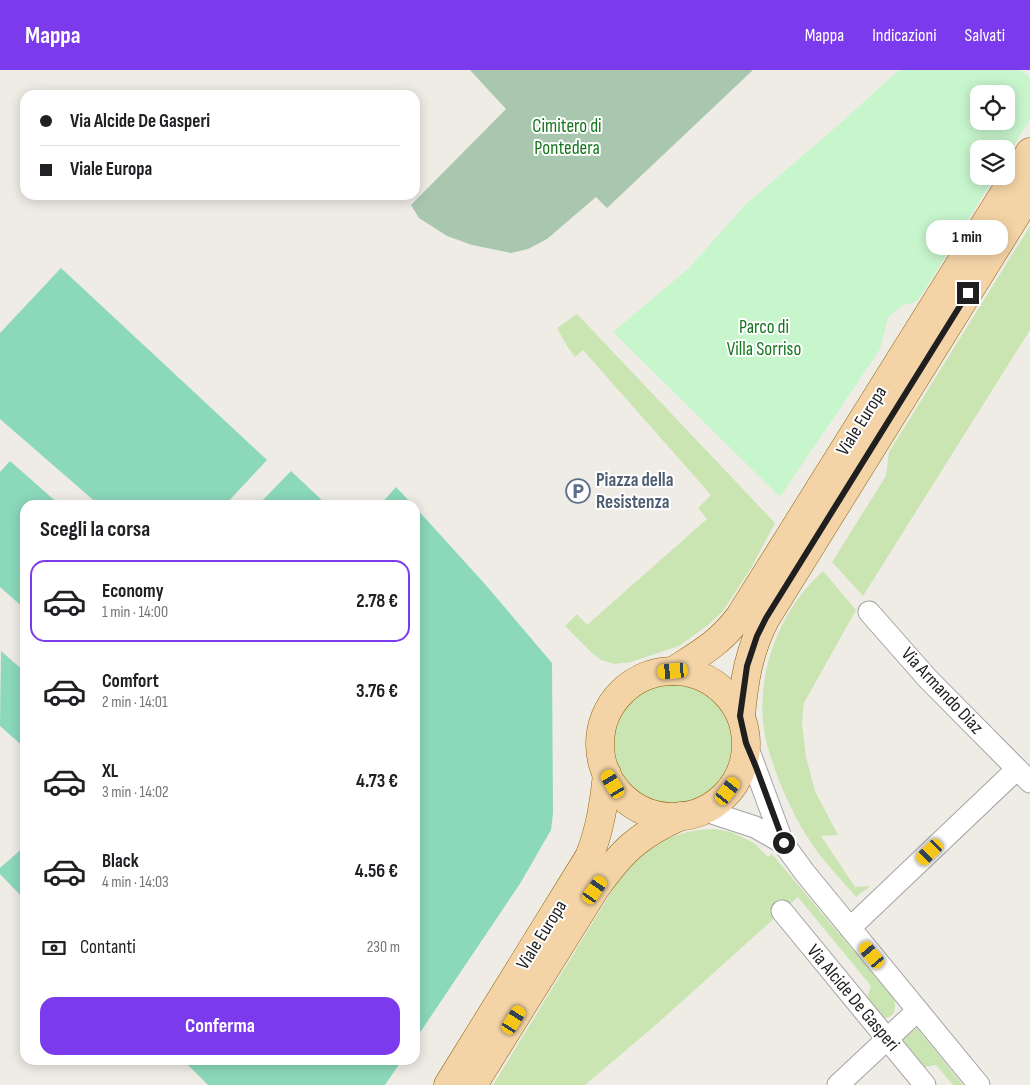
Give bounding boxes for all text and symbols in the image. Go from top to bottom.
text: Mappa [25,21,81,50]
text: Mappa [805,25,844,46]
text: Indicazioni [872,25,937,46]
text: Salvati [965,25,1005,46]
map controls [970,85,1015,185]
button: locate [970,85,1015,130]
text: Via Alcide De Gasperi [70,110,210,133]
park label: Cimitero di Pontedera [532,115,602,160]
button: layers [970,140,1015,185]
text: Viale Europa [70,158,152,181]
callout: 1 min [927,220,1009,256]
text: 1 min [952,228,982,247]
route end [957,282,979,304]
park label: Parco di Villa Sorriso [727,316,801,361]
street label: Viale Europa [832,382,892,460]
place label: Piazza della Resistenza [596,469,673,514]
parking icon: Piazza della Resistenza [565,478,591,504]
text: Scegli la corsa [40,516,150,543]
icon: car [42,579,87,624]
text: Economy [102,580,164,603]
text: 2.78 € [356,590,398,613]
text: 1 min · 14:00 [102,603,168,622]
street label: Via Armando Diaz [896,643,988,739]
car [657,662,688,680]
icon: car [42,669,87,714]
text: Comfort [102,670,159,693]
text: 3.76 € [356,680,398,703]
text: 2 min · 14:01 [102,693,168,712]
icon: car [42,759,87,804]
text: XL [102,760,118,783]
car [598,767,627,801]
text: 4.73 € [356,770,398,793]
car [712,775,743,807]
text: 3 min · 14:02 [102,783,169,802]
route start [773,832,795,854]
car [913,836,946,868]
icon: car [42,849,87,894]
text: Black [102,850,139,873]
text: 4.56 € [355,860,398,883]
text: 4 min · 14:03 [102,873,169,892]
car [580,873,609,907]
street label: Viale Europa [512,896,572,974]
icon: cash [40,934,68,962]
text: Contanti [80,936,136,959]
text: 230 m [367,938,400,957]
car [856,939,887,971]
street label: Via Alcide De Gasperi [802,940,904,1056]
button: Conferma [40,997,400,1055]
car [499,1003,528,1037]

